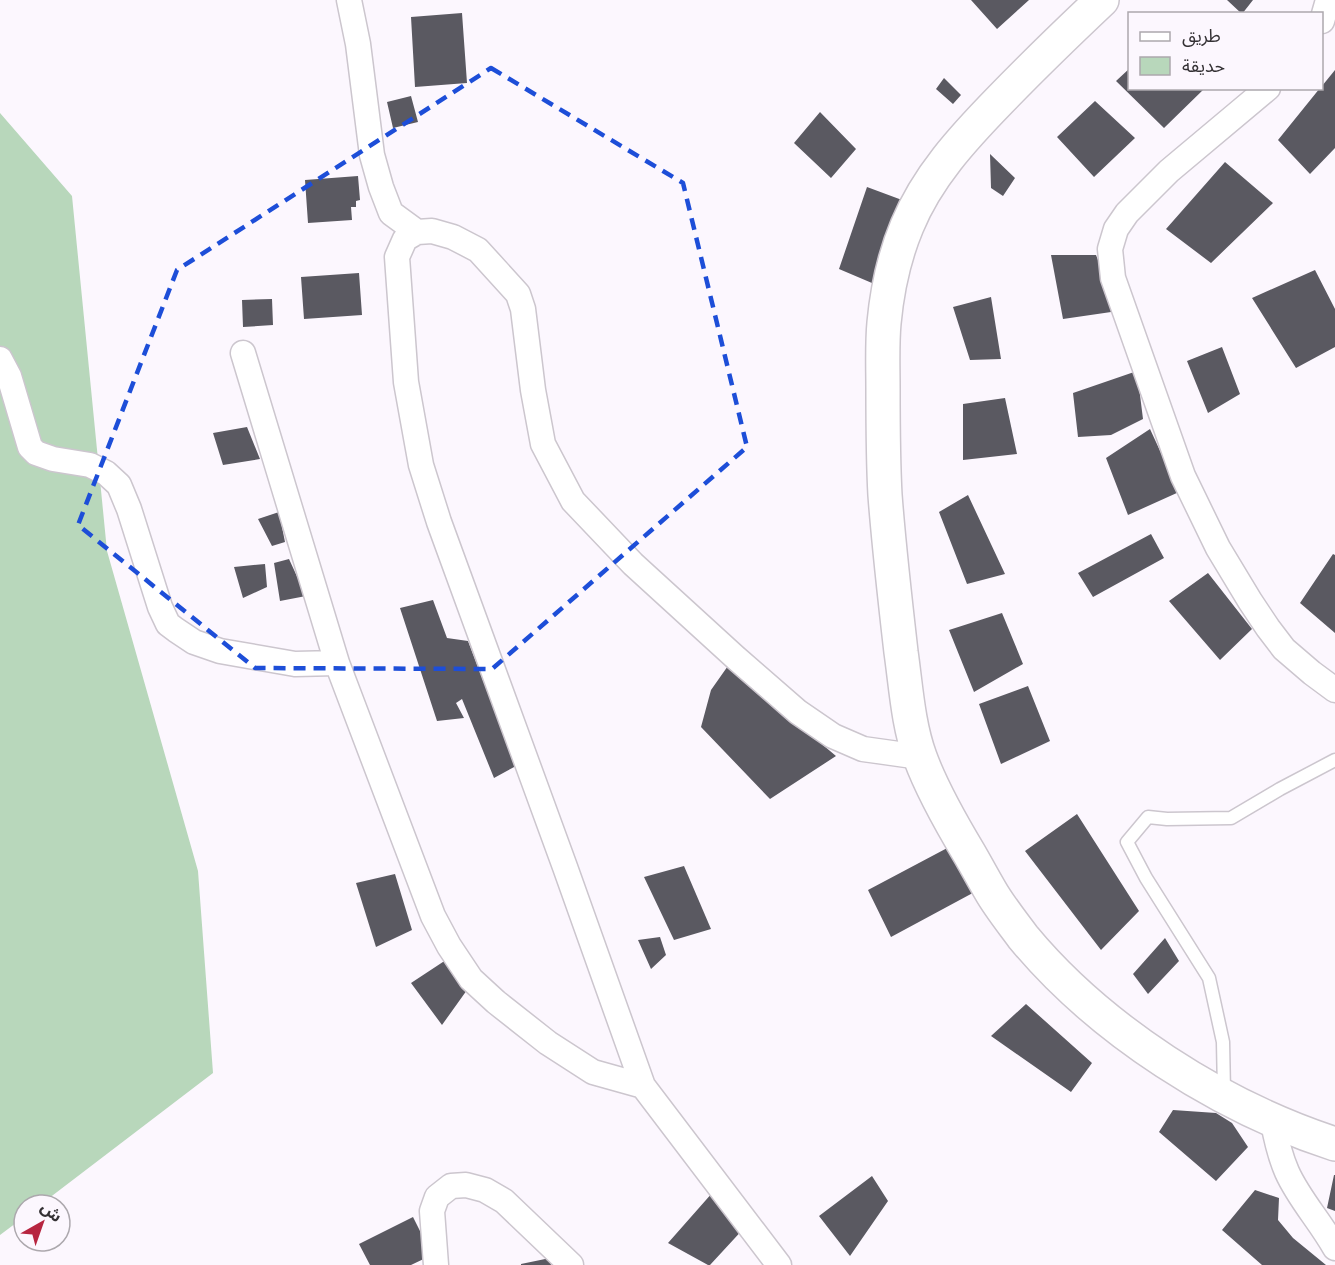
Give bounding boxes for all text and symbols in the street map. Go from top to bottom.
legend [1128,12,1323,90]
text: طريق [1182,23,1221,47]
text: حديقة [1182,53,1225,77]
north arrow [12,1193,72,1253]
text: ش [36,1196,67,1227]

